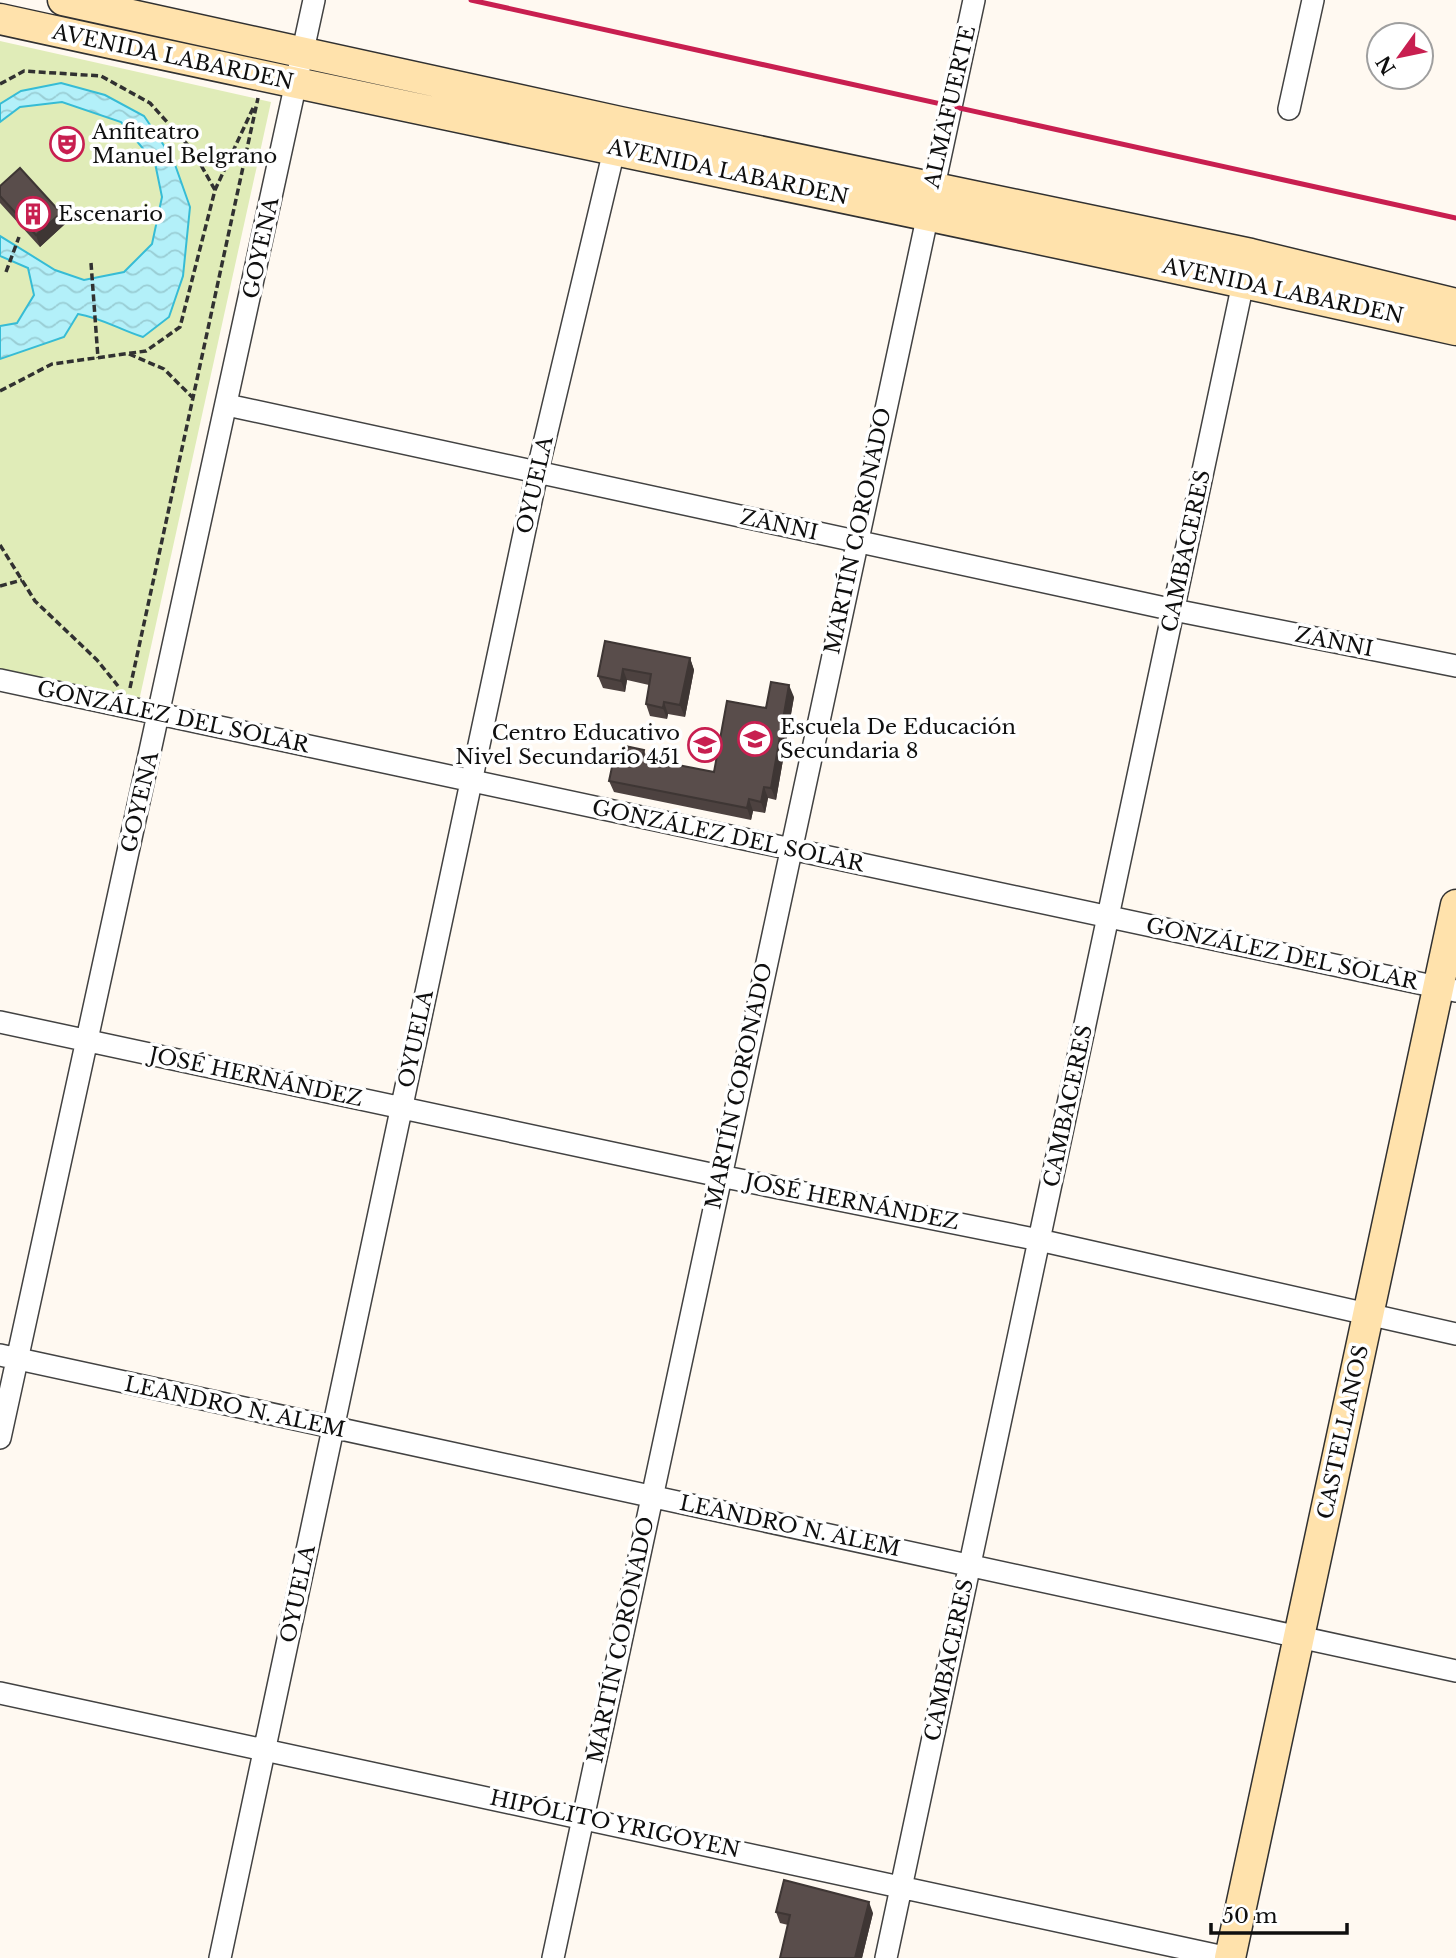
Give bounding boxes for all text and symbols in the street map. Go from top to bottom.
street label: AVENIDA LABARDEN [49,19,296,95]
north arrow [1365,21,1435,91]
street label: ALMAFUERTE [918,23,981,192]
text: N [1372,51,1401,79]
place label: Anfiteatro Manuel Belgrano [91,119,277,169]
theatre icon: Anfiteatro Manuel Belgrano [48,125,86,163]
street label: AVENIDA LABARDEN [604,134,851,210]
street label: GOYENA [238,194,285,301]
building icon: Escenario [14,195,52,233]
place label: Escenario [58,201,163,227]
street label: AVENIDA LABARDEN [1159,253,1406,329]
street label: MARTÍN CORONADO [819,405,897,657]
street label: OYUELA [511,433,559,536]
street label: CAMBACERES [1156,468,1216,634]
street label: ZANNI [738,504,820,546]
street label: ZANNI [1293,622,1375,662]
street label: GONZÁLEZ DEL SOLAR [35,675,313,759]
place label: Escuela De Educación Secundaria 8 [780,714,1016,764]
place label: Centro Educativo Nivel Secundario 451 [455,720,680,770]
school or university icon: Escuela De Educación Secundaria 8 [736,720,774,758]
school or university icon: Centro Educativo Nivel Secundario 451 [686,726,724,764]
street label: GOYENA [116,748,164,855]
street label: GONZÁLEZ DEL SOLAR [590,794,868,878]
street label: GONZÁLEZ DEL SOLAR [1144,912,1422,996]
street label: MARTÍN CORONADO [700,960,778,1212]
street label: OYUELA [393,987,439,1090]
street label: CAMBACERES [1038,1023,1098,1189]
street label: JOSÉ HERNÁNDEZ [144,1041,365,1112]
street label: JOSÉ HERNÁNDEZ [740,1168,961,1236]
street label: CASTELLANOS [1312,1343,1374,1521]
street label: LEANDRO N. ALEM [122,1371,348,1443]
street label: LEANDRO N. ALEM [677,1490,903,1562]
street label: MARTÍN CORONADO [582,1514,660,1766]
street label: OYUELA [275,1542,321,1645]
street label: CAMBACERES [919,1577,979,1743]
street label: HIPÓLITO YRIGOYEN [487,1785,743,1863]
scale bar [1211,1892,1348,1936]
text: 50 m [1222,1903,1278,1929]

